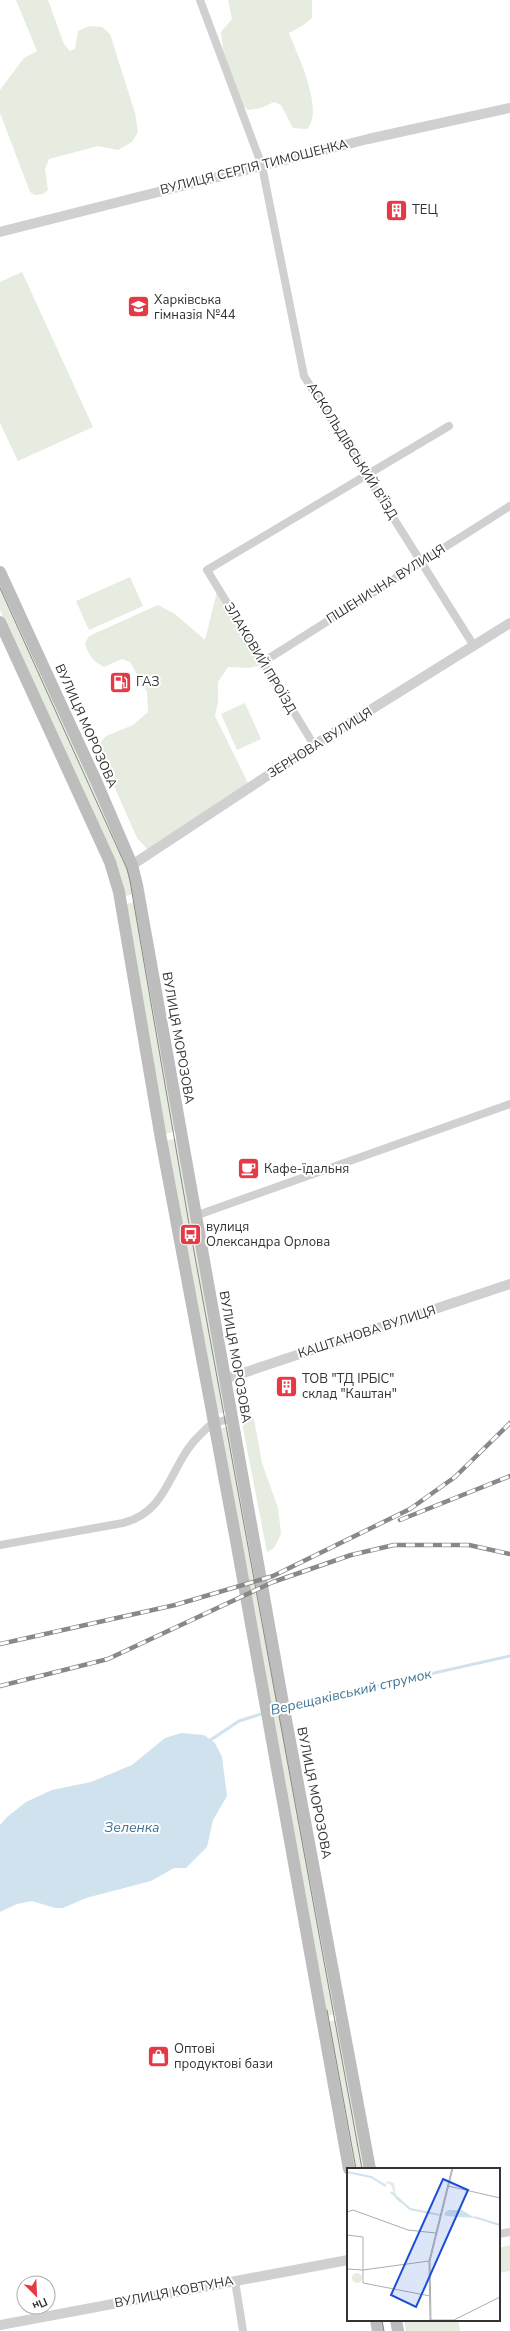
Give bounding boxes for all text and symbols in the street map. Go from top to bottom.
street label: ВУЛИЦЯ СЕРГІЯ ТИМОШЕНКА [158,135,350,199]
building icon: ТЕЦ [383,197,409,223]
place label: ТЕЦ [412,201,438,219]
place label: Харківська гімназія №44 [154,291,236,324]
school or university icon: Харківська гімназія №44 [125,294,151,320]
street label: АСКОЛЬДІВСЬКИЙ В'ЇЗД [302,379,402,523]
street label: ПШЕНИЧНА ВУЛИЦЯ [323,540,449,628]
street label: ЗЛАКОВИЙ ПРОЇЗД [220,599,301,717]
street label: ВУЛИЦЯ МОРОЗОВА [51,661,122,791]
fuel station icon: ГАЗ [107,669,133,695]
place label: ГАЗ [136,673,160,691]
street label: ЗЕРНОВА ВУЛИЦЯ [264,703,376,783]
street label: ВУЛИЦЯ МОРОЗОВА [158,970,199,1106]
cafe icon: Кафе-їдальня [235,1156,261,1182]
place label: Кафе-їдальня [264,1160,349,1178]
place label: вулиця Олександра Орлова [206,1218,330,1251]
bus stop icon: вулиця Олександра Орлова [178,1221,204,1247]
street label: ВУЛИЦЯ МОРОЗОВА [215,1289,256,1425]
street label: КАШТАНОВА ВУЛИЦЯ [296,1301,438,1363]
place label: ТОВ "ТД ІРБІС" склад "Каштан" [302,1370,397,1403]
building icon: ТОВ "ТД ІРБІС" склад "Каштан" [273,1373,299,1399]
water label: Верещаківський струмок [269,1664,434,1720]
street label: ВУЛИЦЯ МОРОЗОВА [292,1726,336,1861]
water label: Зеленка [104,1818,160,1837]
place label: Оптові продуктові бази [174,2040,273,2073]
shop icon: Оптові продуктові бази [145,2043,171,2069]
inset map [347,2168,500,2321]
street label: ВУЛИЦЯ КОВТУНА [113,2272,236,2312]
north arrow [16,2275,56,2315]
text: Пн [30,2294,50,2314]

